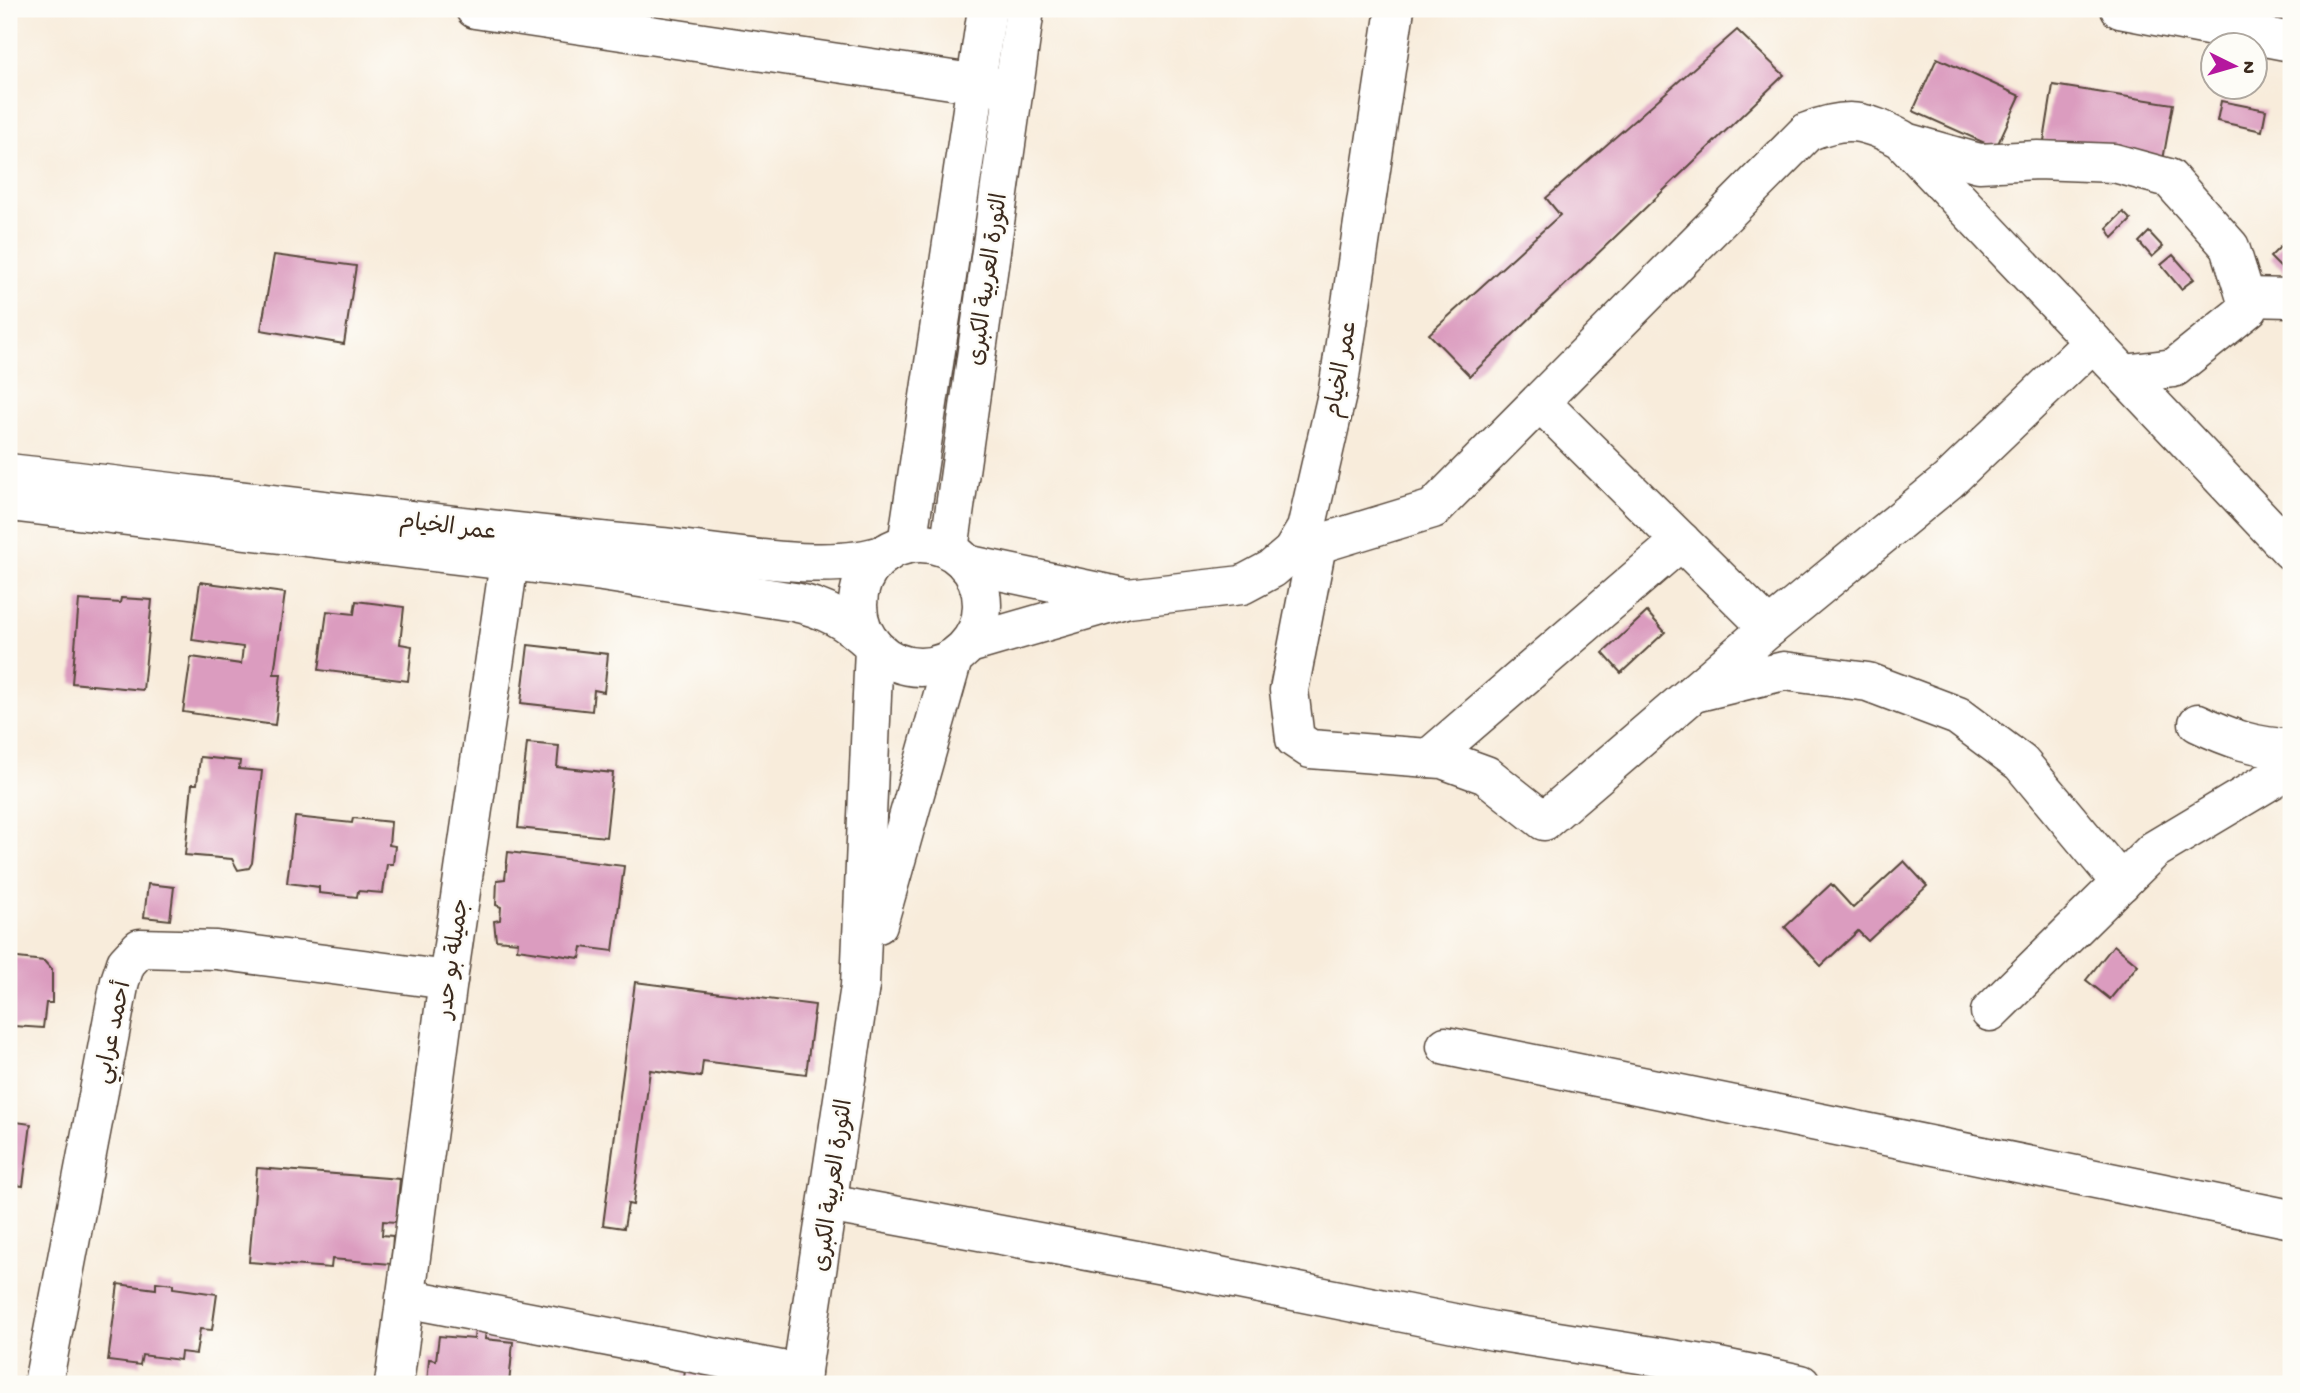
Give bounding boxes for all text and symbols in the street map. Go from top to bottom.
north arrow [2198,32,2268,102]
text: N [2235,60,2259,74]
street label: الثورة العربية الكبرى [964,192,1015,367]
street label: عمر الخيام [1321,319,1364,420]
street label: عمر الخيام [398,509,498,548]
street label: جميلة بو حدر [432,897,476,1022]
street label: أحمد عرابي [86,978,142,1087]
street label: الثورة العربية الكبرى [809,1098,860,1273]

